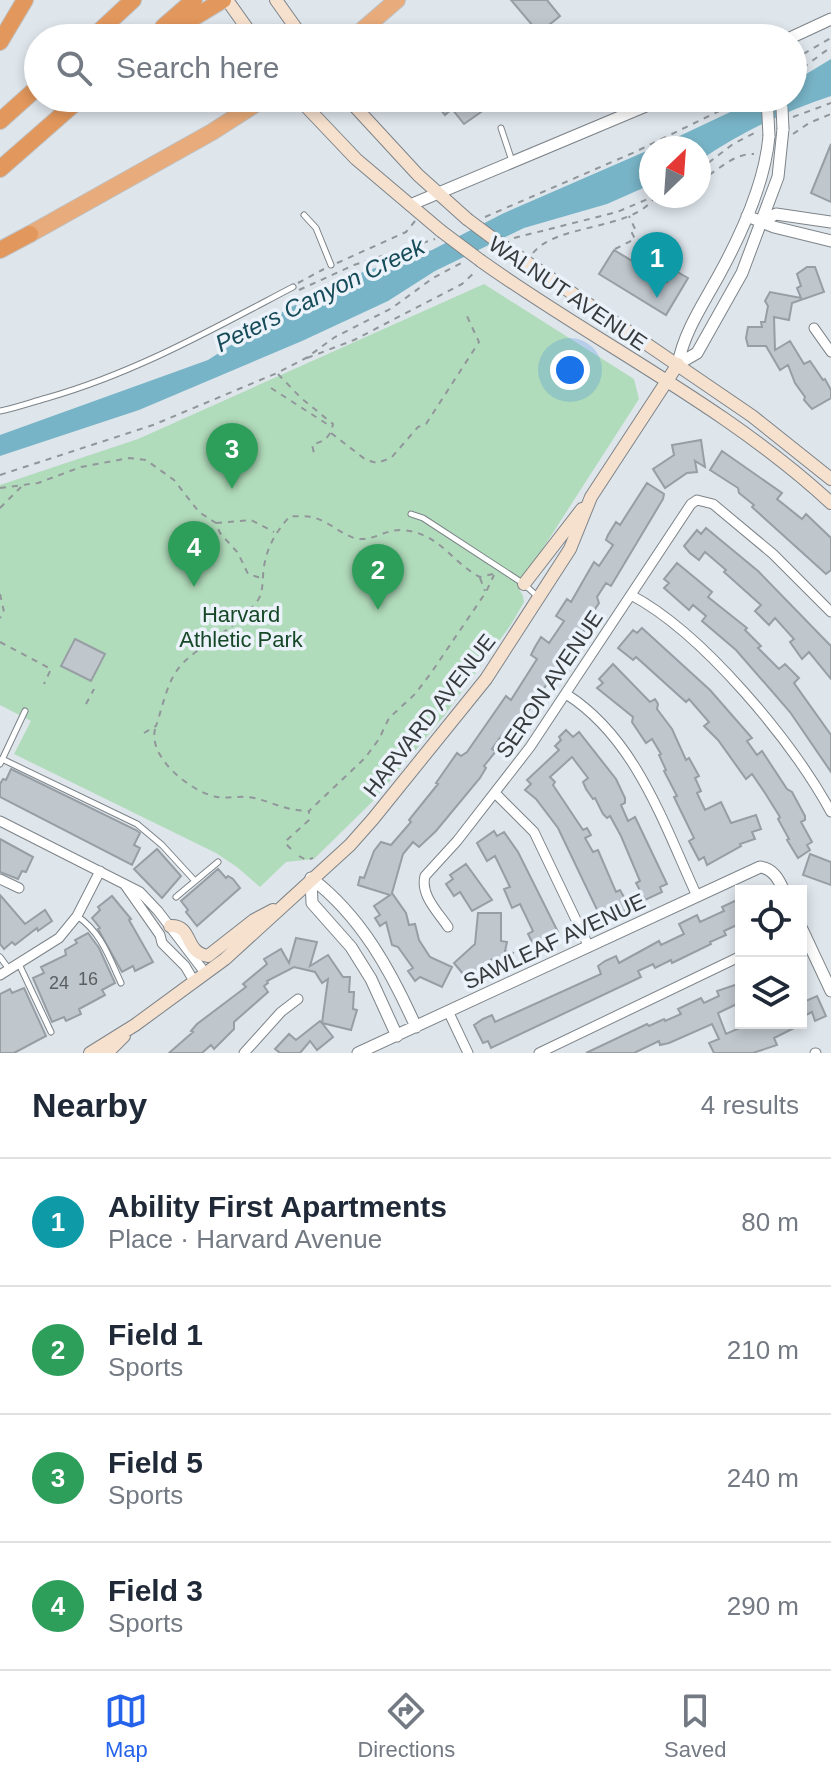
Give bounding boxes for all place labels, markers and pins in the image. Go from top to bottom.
pin: 1 [631,232,683,298]
pin: 3 [206,423,258,489]
pin: 4 [168,521,220,587]
pin: 2 [352,544,404,610]

